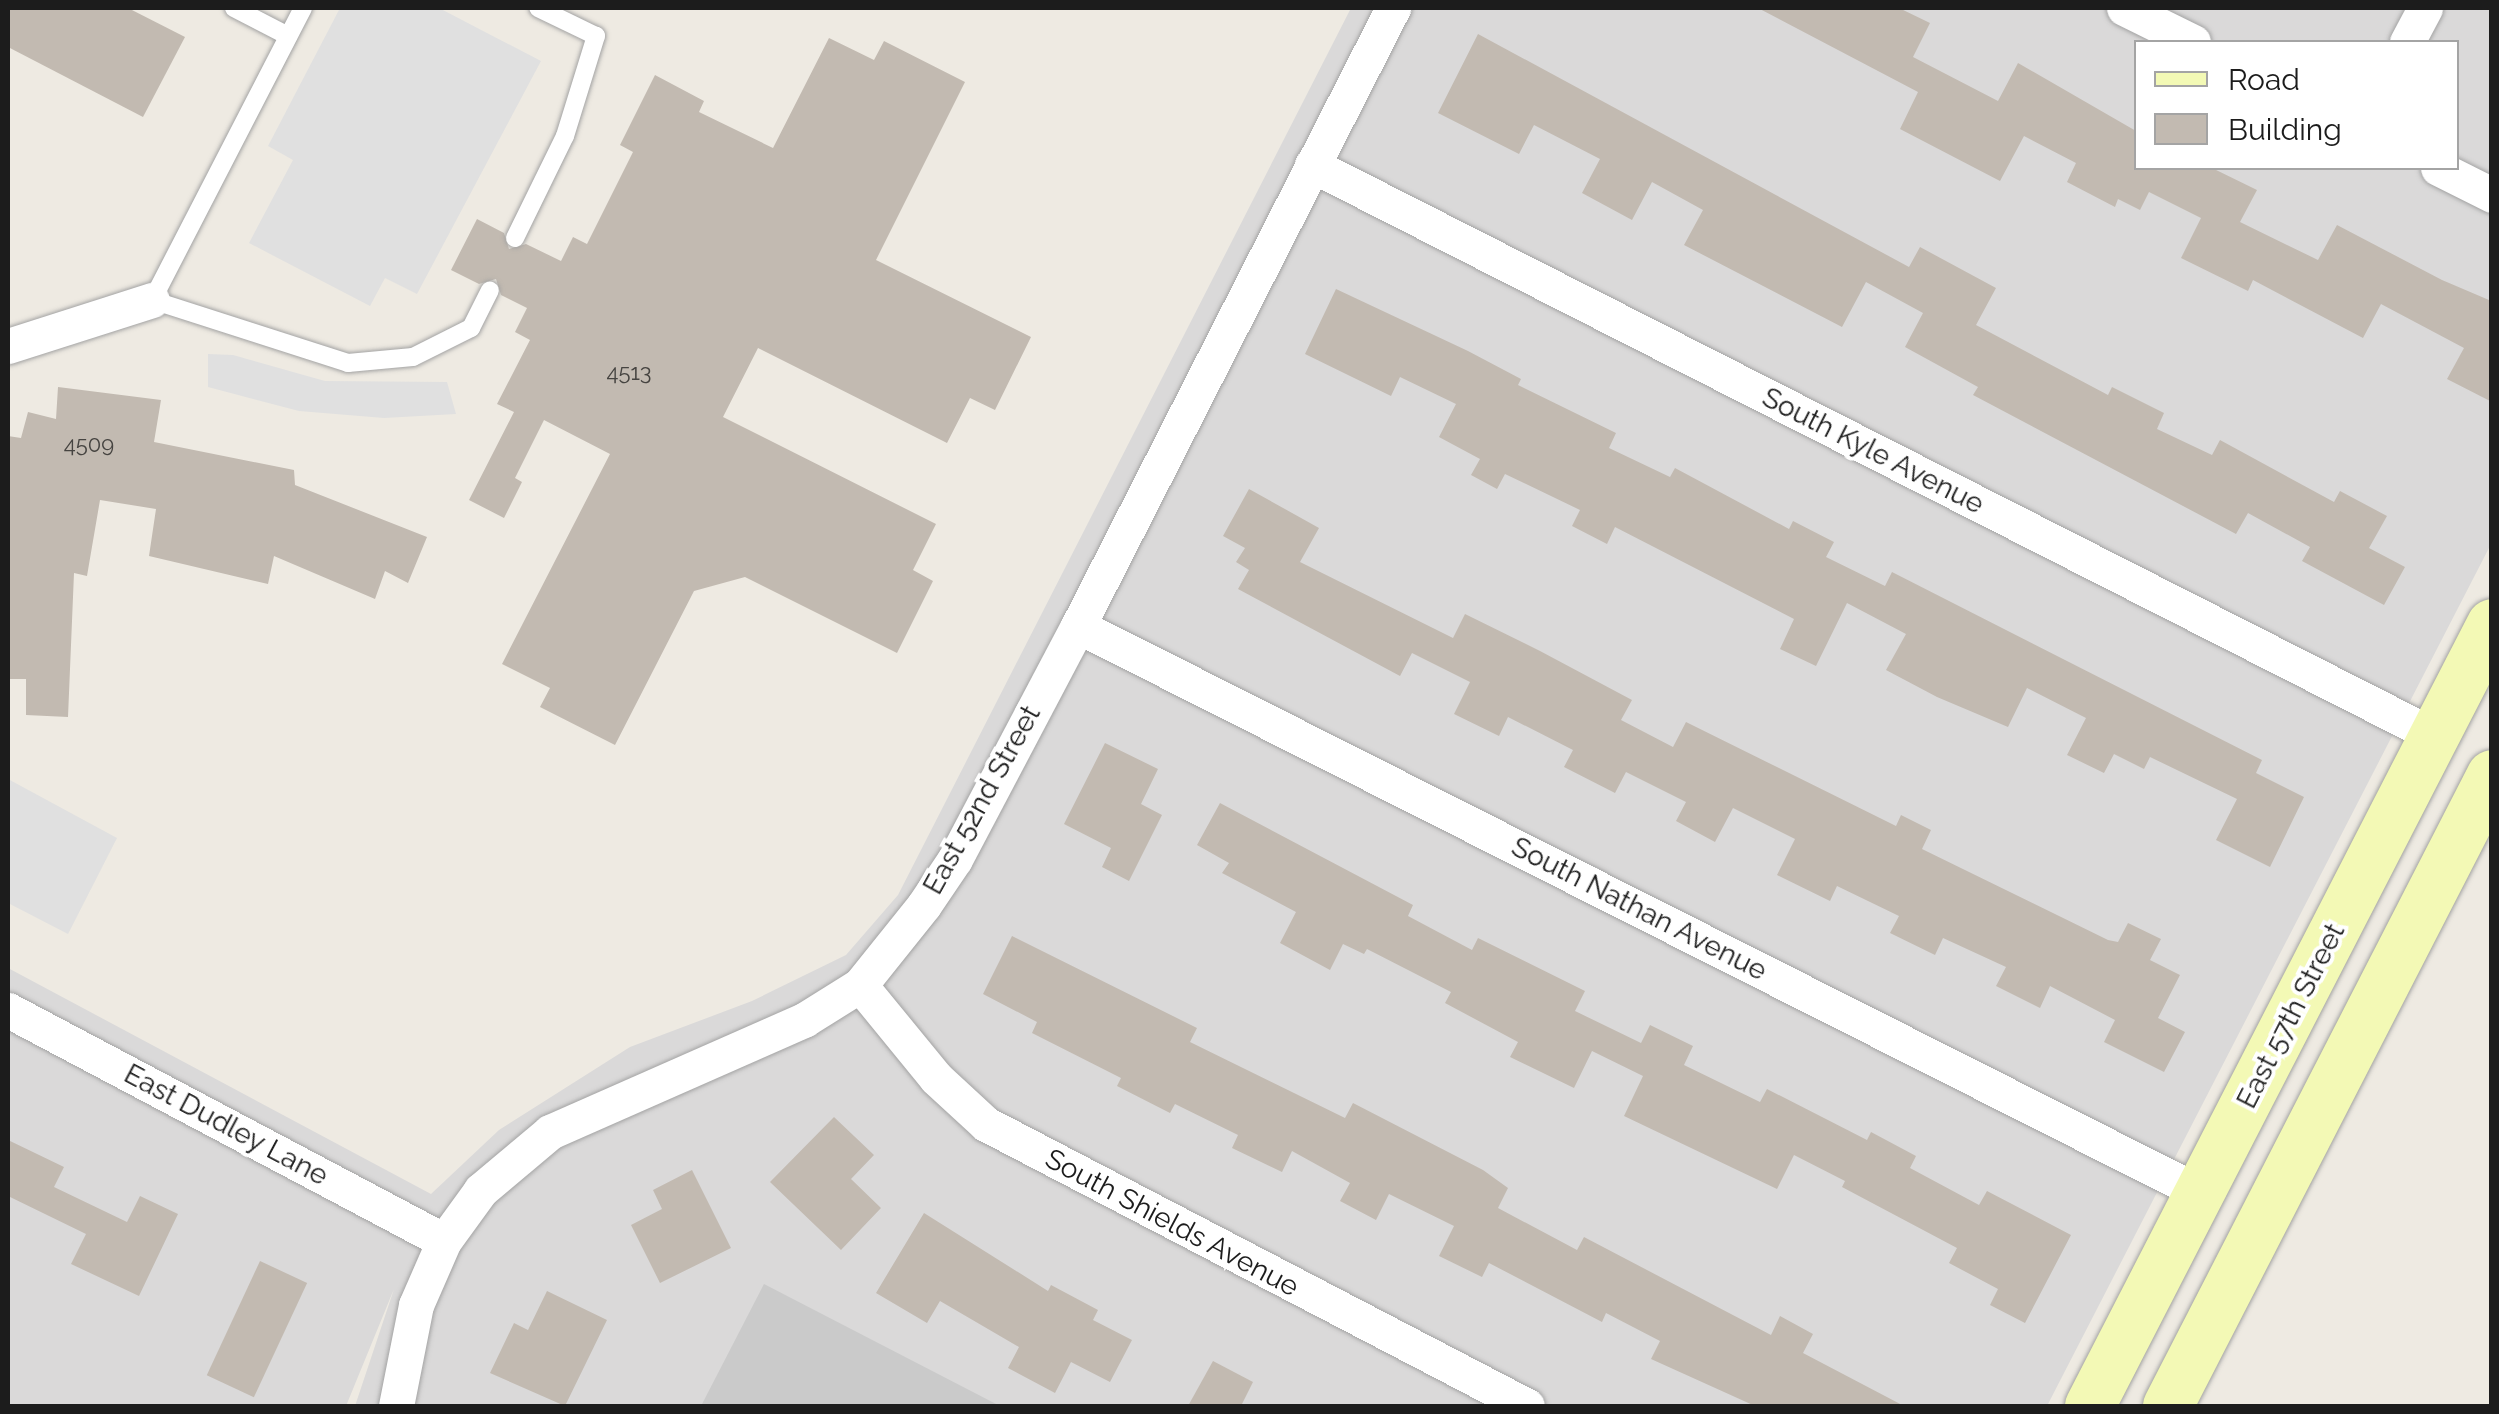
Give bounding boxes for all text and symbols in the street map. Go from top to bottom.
legend [2134,40,2459,170]
text: Road [2228,62,2300,97]
text: Building [2228,112,2342,147]
house number: 4513 [606,360,652,386]
street label: South Kyle Avenue [1756,380,1990,522]
house number: 4509 [64,432,114,458]
street label: East 52nd Street [916,700,1048,900]
street label: South Nathan Avenue [1506,830,1772,988]
street label: East 57th Street [2230,918,2352,1114]
street label: East Dudley Lane [118,1057,334,1193]
street label: South Shields Avenue [1039,1142,1305,1304]

